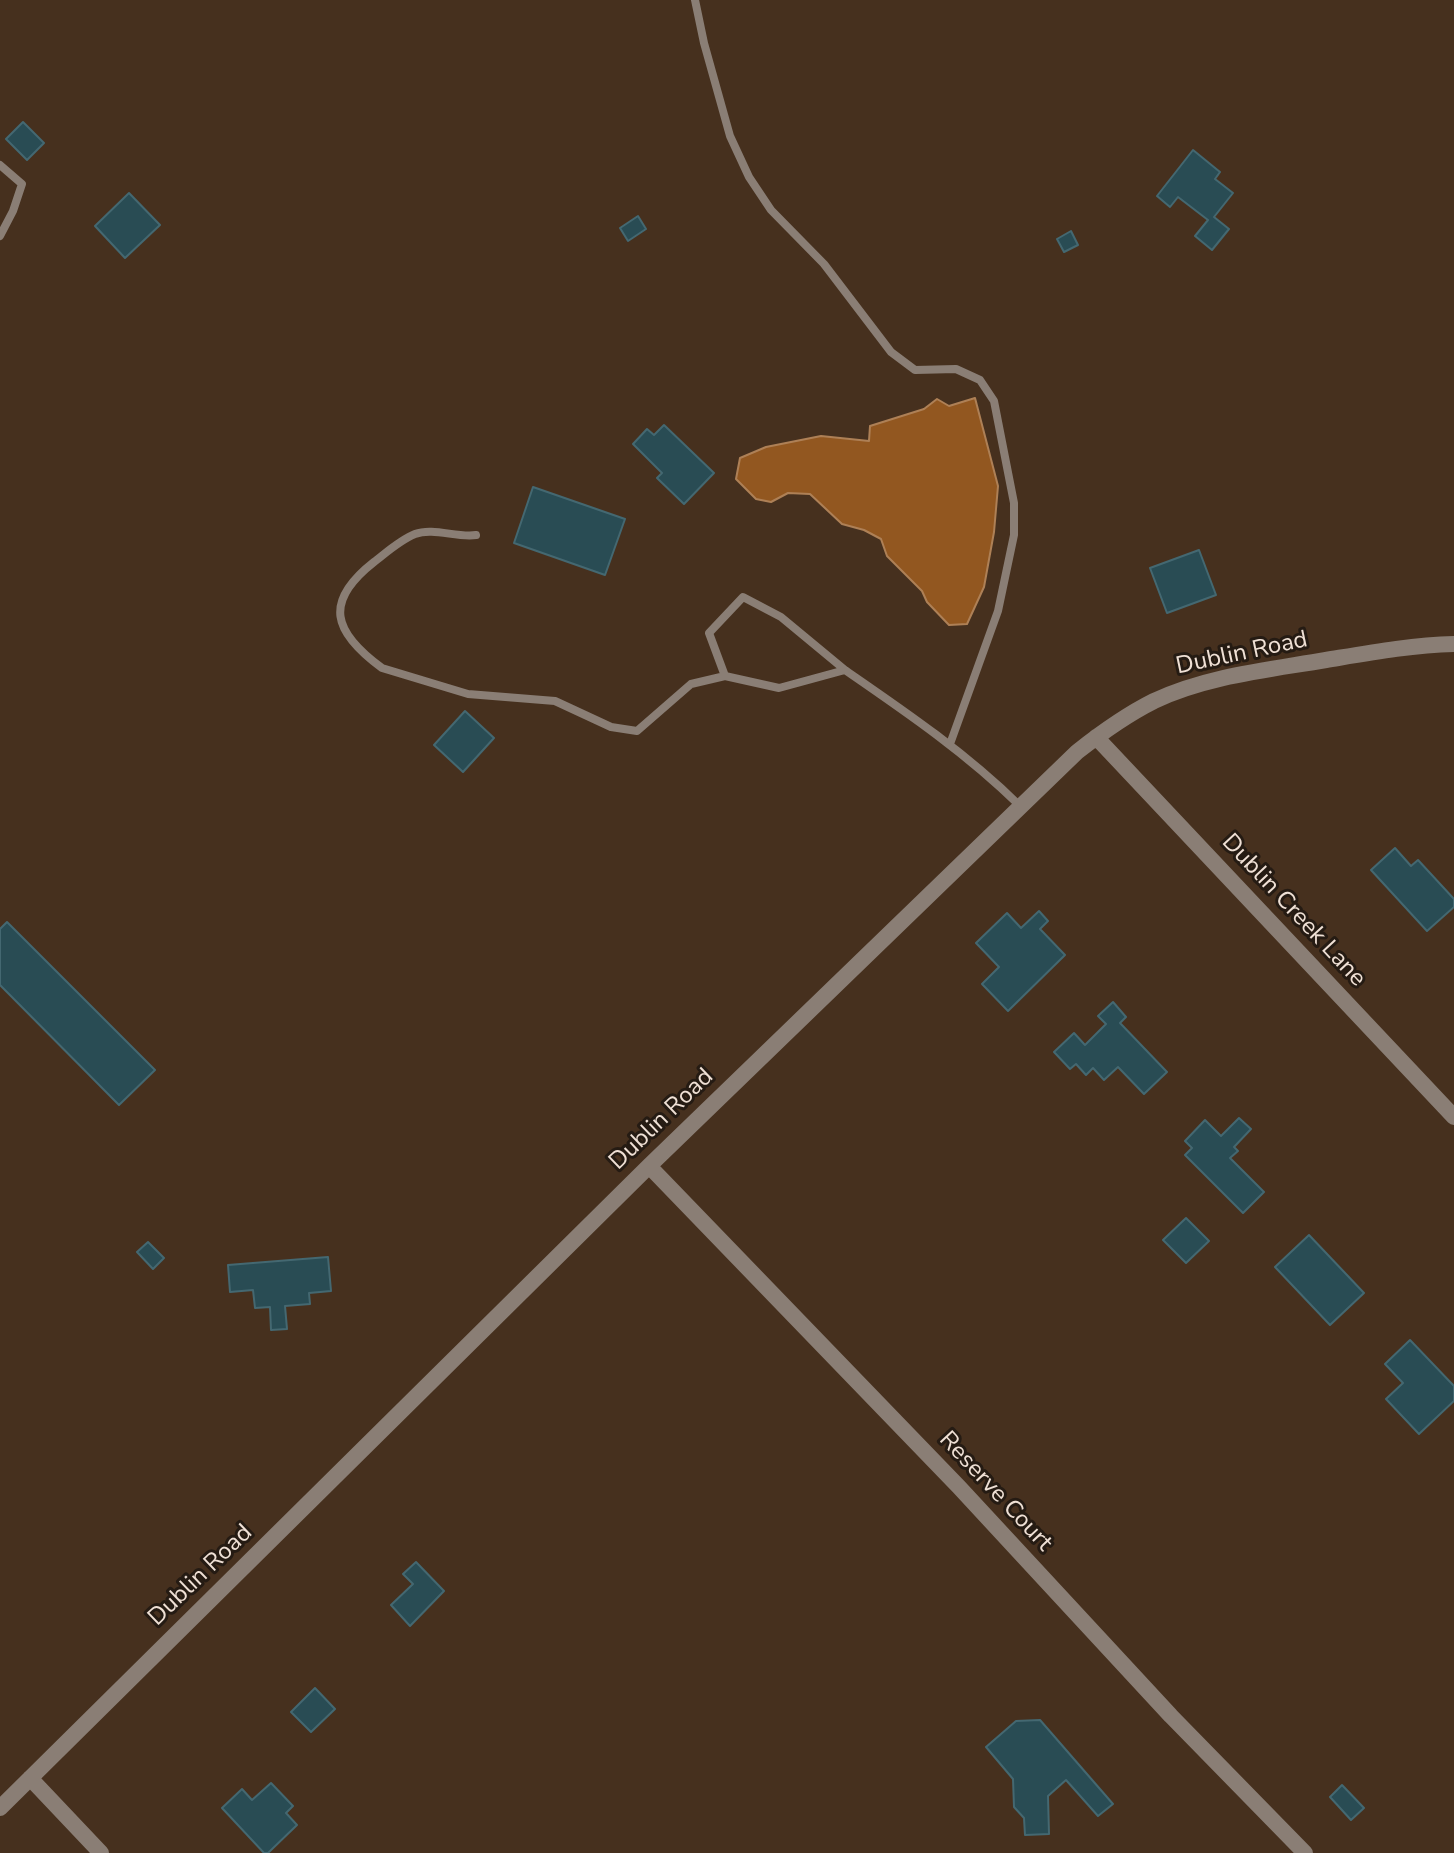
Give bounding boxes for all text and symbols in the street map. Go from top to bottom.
street label: Dublin Road [1174,626,1310,682]
street label: Dublin Creek Lane [1215,829,1371,993]
street label: Dublin Road [604,1063,720,1177]
street label: Reserve Court [932,1426,1058,1558]
street label: Dublin Road [143,1519,259,1633]

